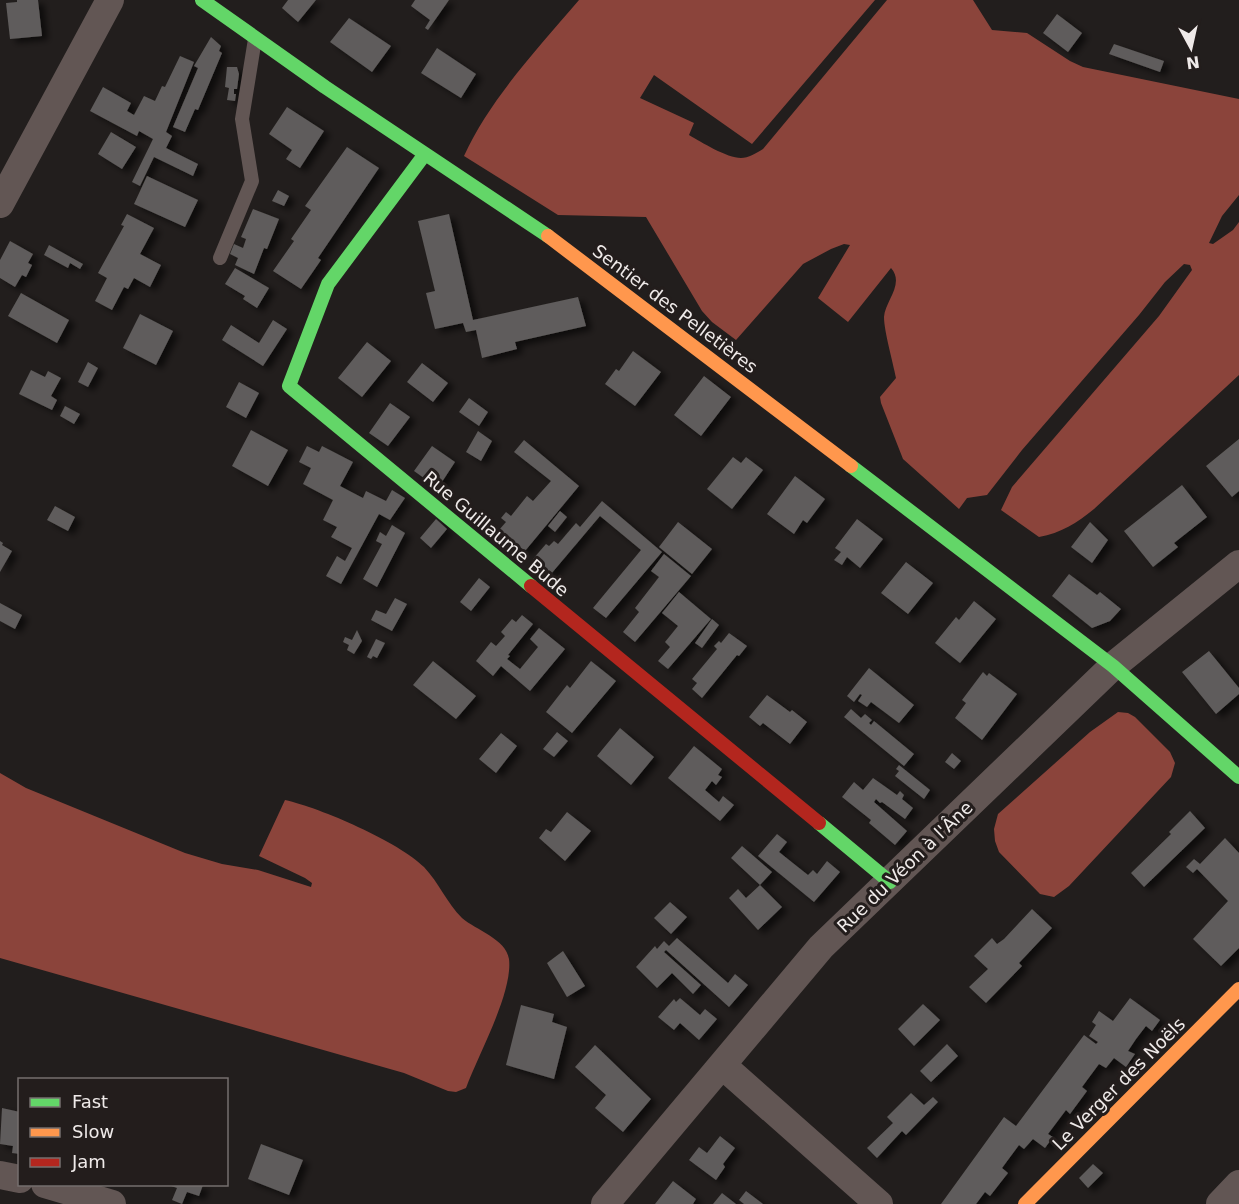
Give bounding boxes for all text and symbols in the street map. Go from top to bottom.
north arrow [1161,18,1221,78]
text: N [1185,52,1201,73]
street label: Sentier des Pelletières [589,240,762,377]
street label: Rue Guillaume Bude [419,467,573,601]
street label: Rue du Véon à l'Âne [833,797,977,937]
street label: Le Verger des Noëls [1048,1013,1189,1154]
legend [18,1078,228,1186]
text: Fast [72,1091,108,1112]
text: Slow [72,1121,114,1142]
text: Jam [71,1151,106,1172]

